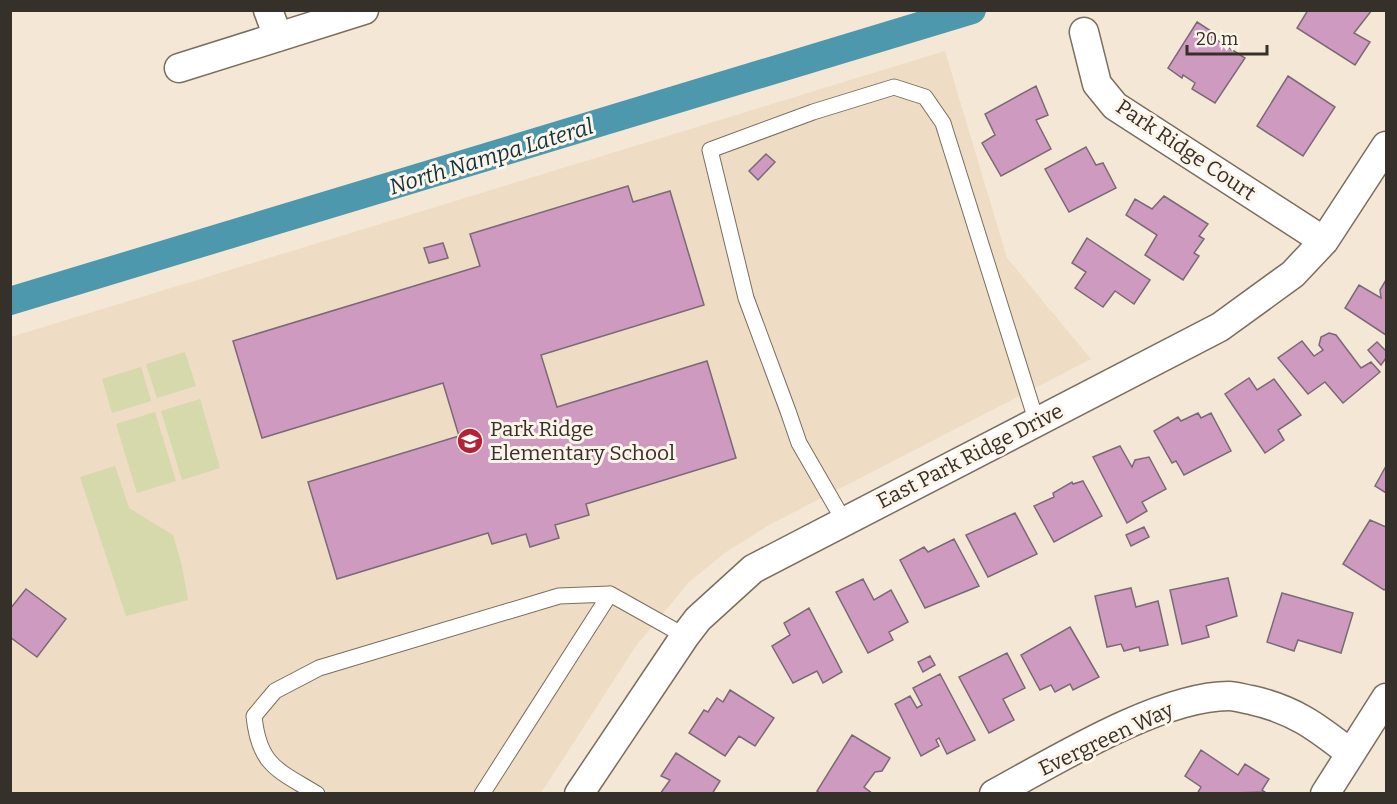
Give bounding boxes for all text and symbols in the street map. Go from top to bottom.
scale bar [1187,18,1266,56]
text: 20 m [1196,28,1238,50]
street label: Park Ridge Court [1111,94,1261,207]
water label: North Nampa Lateral [386,113,597,200]
street label: East Park Ridge Drive [872,398,1068,514]
place label: Park Ridge Elementary School [490,416,675,466]
school or university icon: Park Ridge Elementary School [455,426,485,456]
street label: Evergreen Way [1034,696,1178,782]

